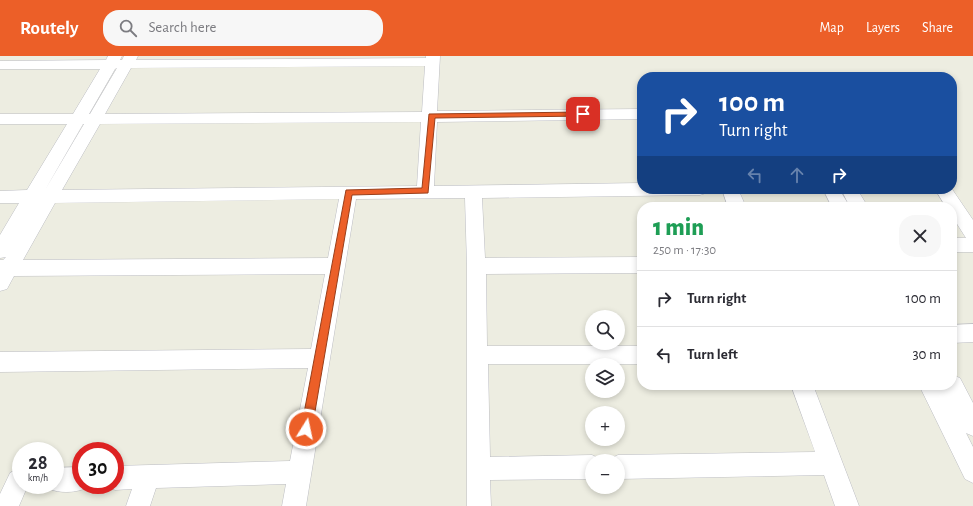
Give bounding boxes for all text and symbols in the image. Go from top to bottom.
search box [103,10,383,46]
icon: search [117,17,139,39]
text: Routely [20,19,79,38]
text: Search here [149,20,216,35]
text: Map [819,21,844,35]
text: Layers [866,21,900,35]
text: Share [922,21,953,35]
icon: right [653,88,705,140]
text: 100 m [719,89,785,117]
pin [566,97,600,131]
icon: arrive [572,103,594,125]
text: Turn right [719,122,788,140]
icon: left [744,164,766,186]
icon: ahead [786,164,808,186]
icon: right [828,164,850,186]
button: close [899,215,941,257]
text: 1 min [653,216,704,240]
text: 250 m · 17:30 [653,244,716,257]
icon: right [653,288,675,310]
text: Turn right [687,291,746,306]
text: 100 m [906,291,941,306]
map controls [585,310,625,494]
button: search [585,310,625,350]
icon: left [653,344,675,366]
text: Turn left [687,347,738,362]
text: 30 m [912,347,941,362]
button: layers [585,358,625,398]
button: + [585,406,625,446]
position arrow [285,408,327,450]
speed limit sign: 30 [72,442,124,494]
text: 28 [28,453,48,473]
button: − [585,454,625,494]
text: km/h [28,473,48,483]

